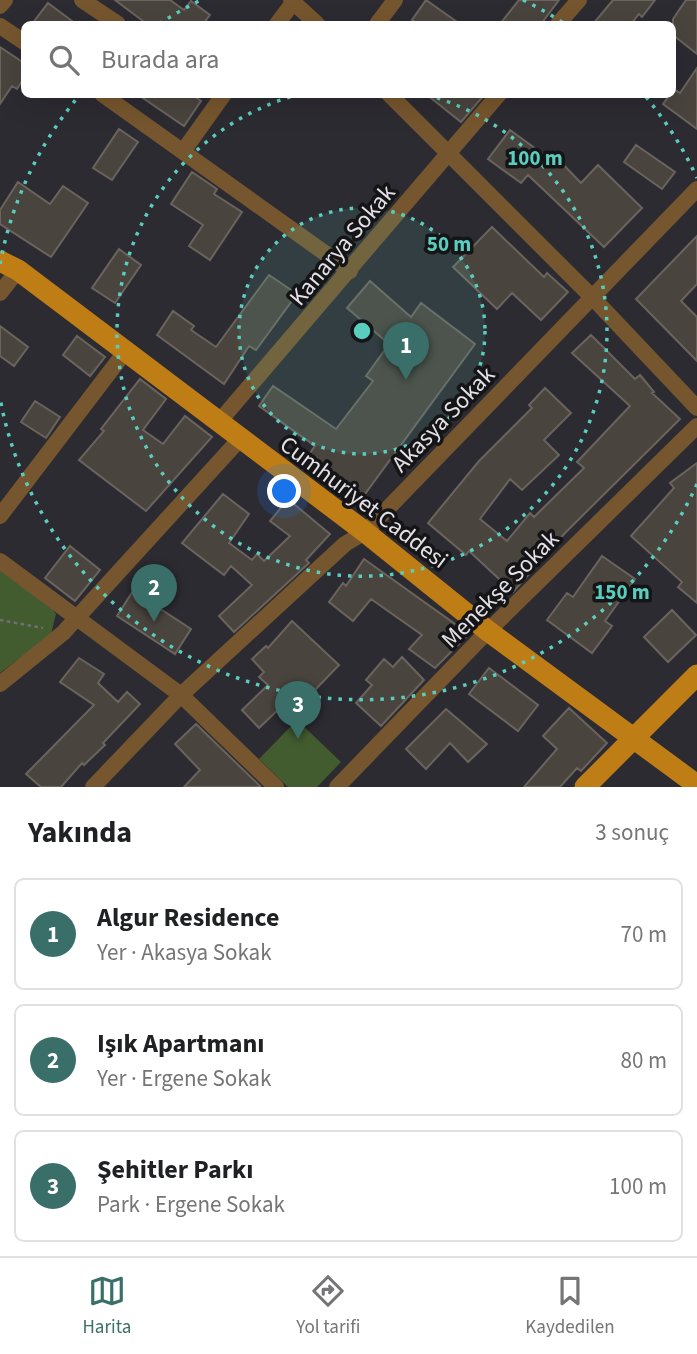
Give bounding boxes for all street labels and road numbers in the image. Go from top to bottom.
street label: Kanarya Sokak [281,177,404,314]
street label: Akasya Sokak [384,358,503,480]
street label: Cumhuriyet Caddesi [272,427,455,577]
street label: Menekşe Sokak [433,522,567,656]

